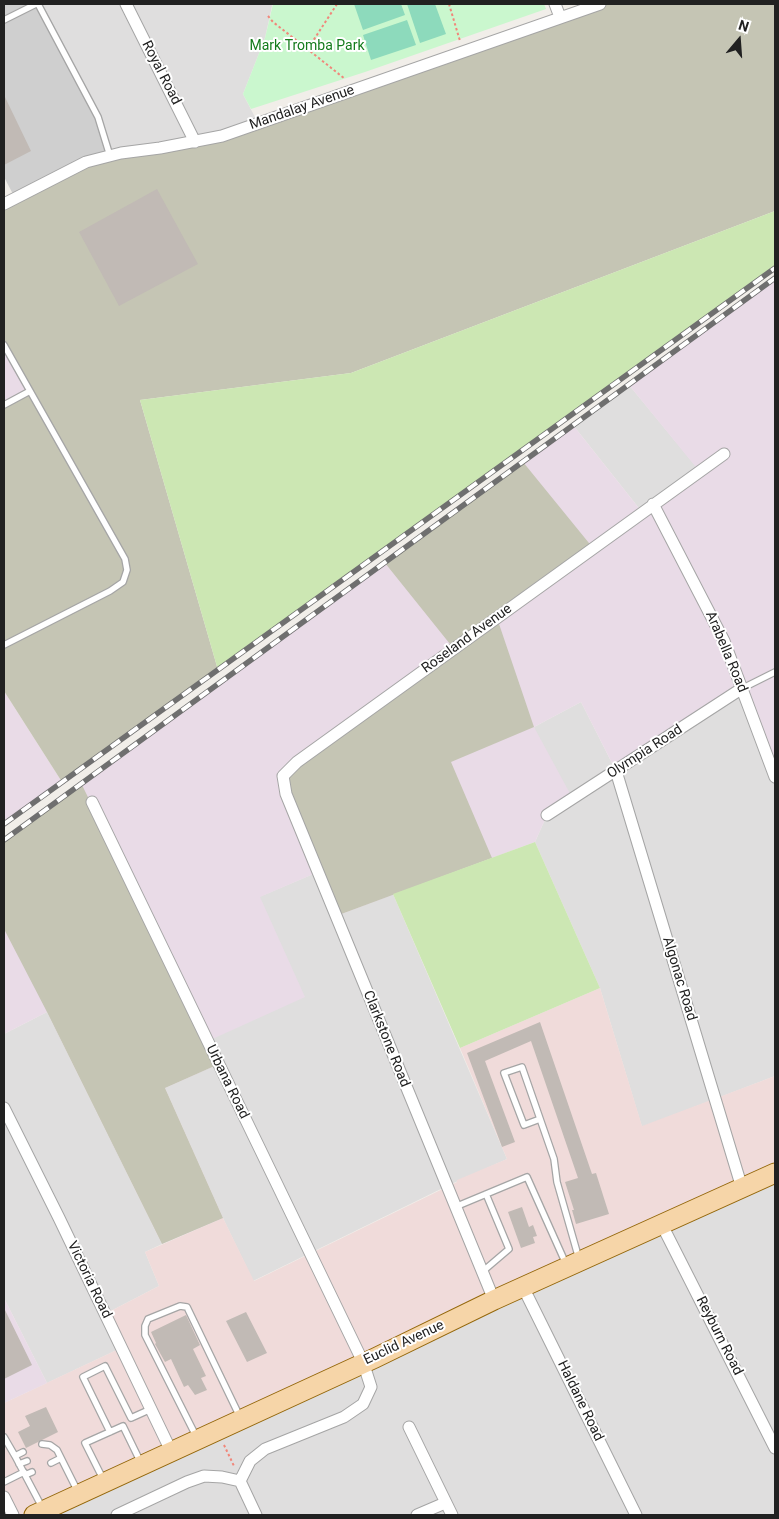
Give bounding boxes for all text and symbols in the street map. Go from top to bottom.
north arrow [714,15,764,65]
text: N [736,17,751,35]
street label: Royal Road [138,38,184,108]
park label: Mark Tromba Park [249,38,365,54]
street label: Mandalay Avenue [247,82,357,134]
street label: Roseland Avenue [419,601,515,677]
street label: Arabella Road [701,609,751,695]
street label: Olympia Road [604,721,686,783]
street label: Algonac Road [658,935,700,1023]
street label: Clarkstone Road [359,988,413,1090]
street label: Urbana Road [202,1042,252,1122]
street label: Victoria Road [63,1239,115,1321]
street label: Reyburn Road [692,1294,746,1378]
street label: Euclid Avenue [361,1317,447,1369]
street label: Haldane Road [553,1358,607,1444]

